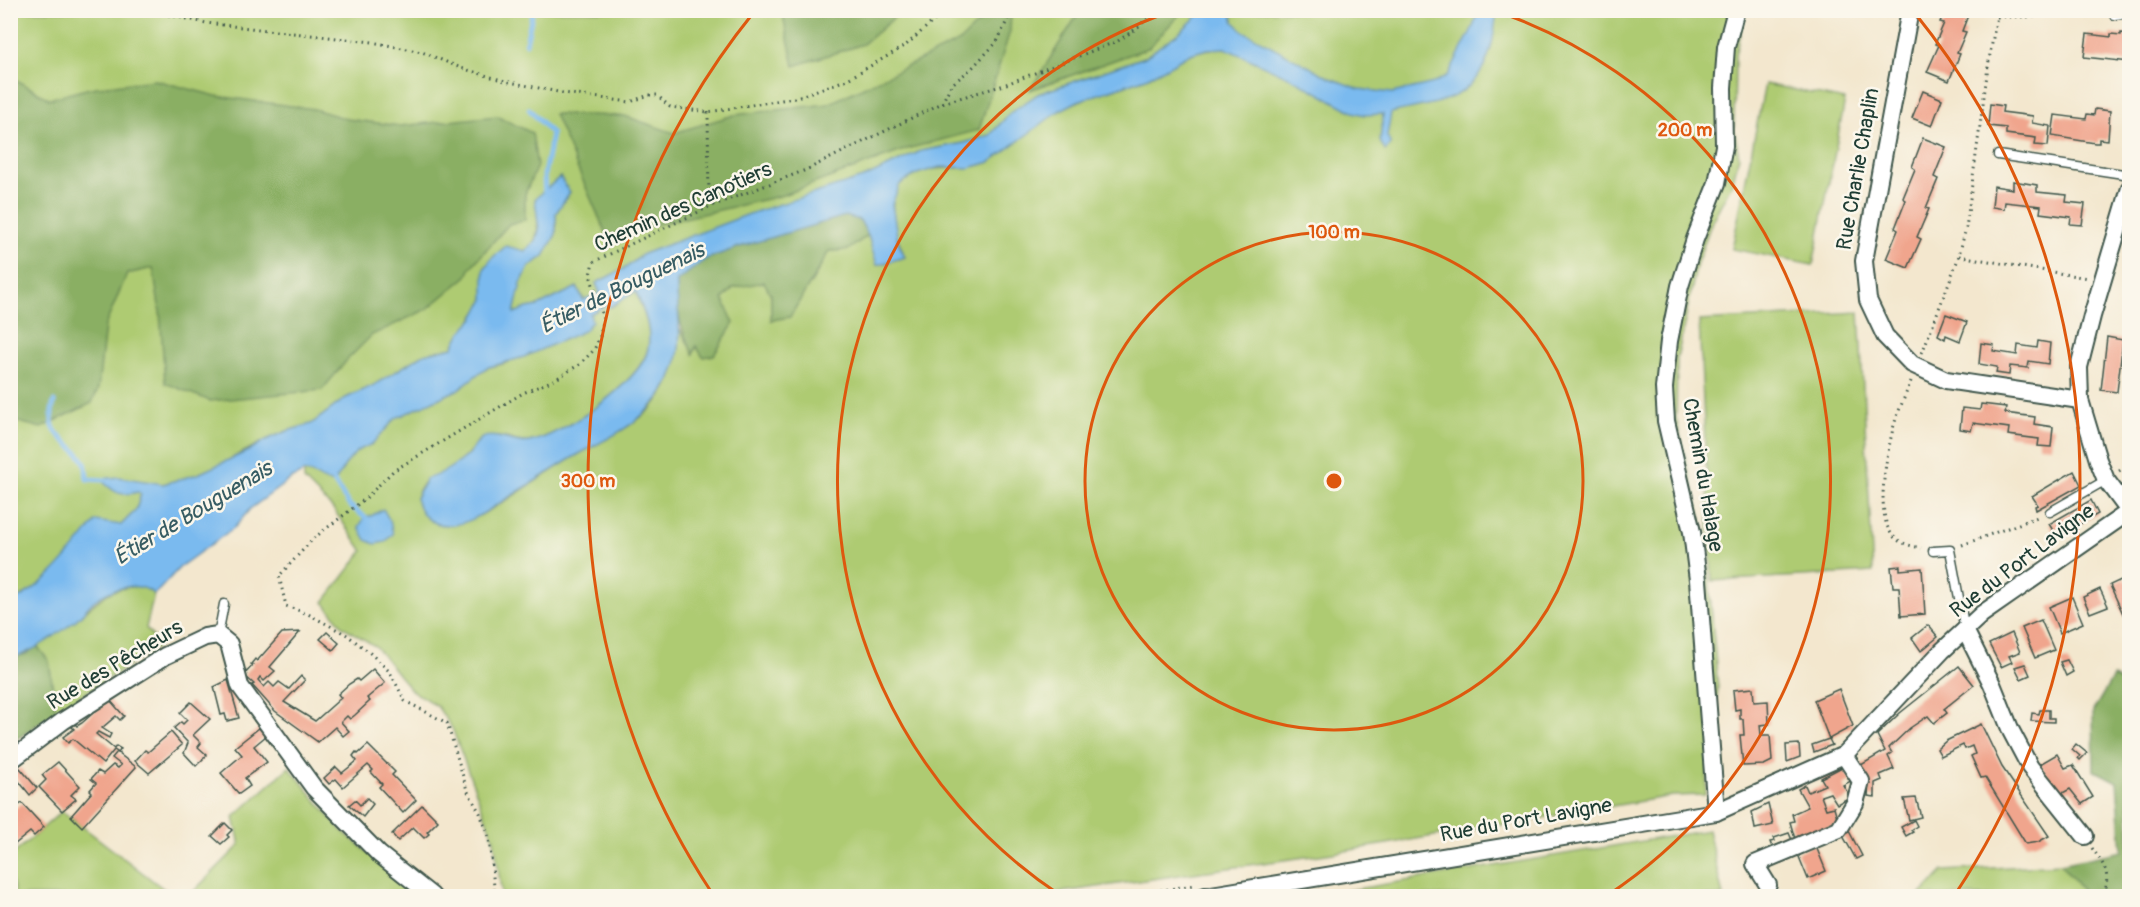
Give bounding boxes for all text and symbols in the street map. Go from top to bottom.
street label: Rue Charlie Chaplin [1830,86,1886,252]
text: 200 m [1658,119,1712,142]
street label: Chemin des Canotiers [590,155,777,258]
text: 100 m [1308,221,1360,244]
water label: Étier de Bouguenais [535,235,711,340]
street label: Chemin du Halage [1676,396,1730,555]
water label: Étier de Bouguenais [109,454,279,571]
text: 300 m [561,470,615,493]
centre of rings [1324,471,1344,491]
street label: Rue du Port Lavigne [1944,497,2100,624]
street label: Rue des Pêcheurs [42,614,188,716]
street label: Rue du Port Lavigne [1438,791,1615,848]

